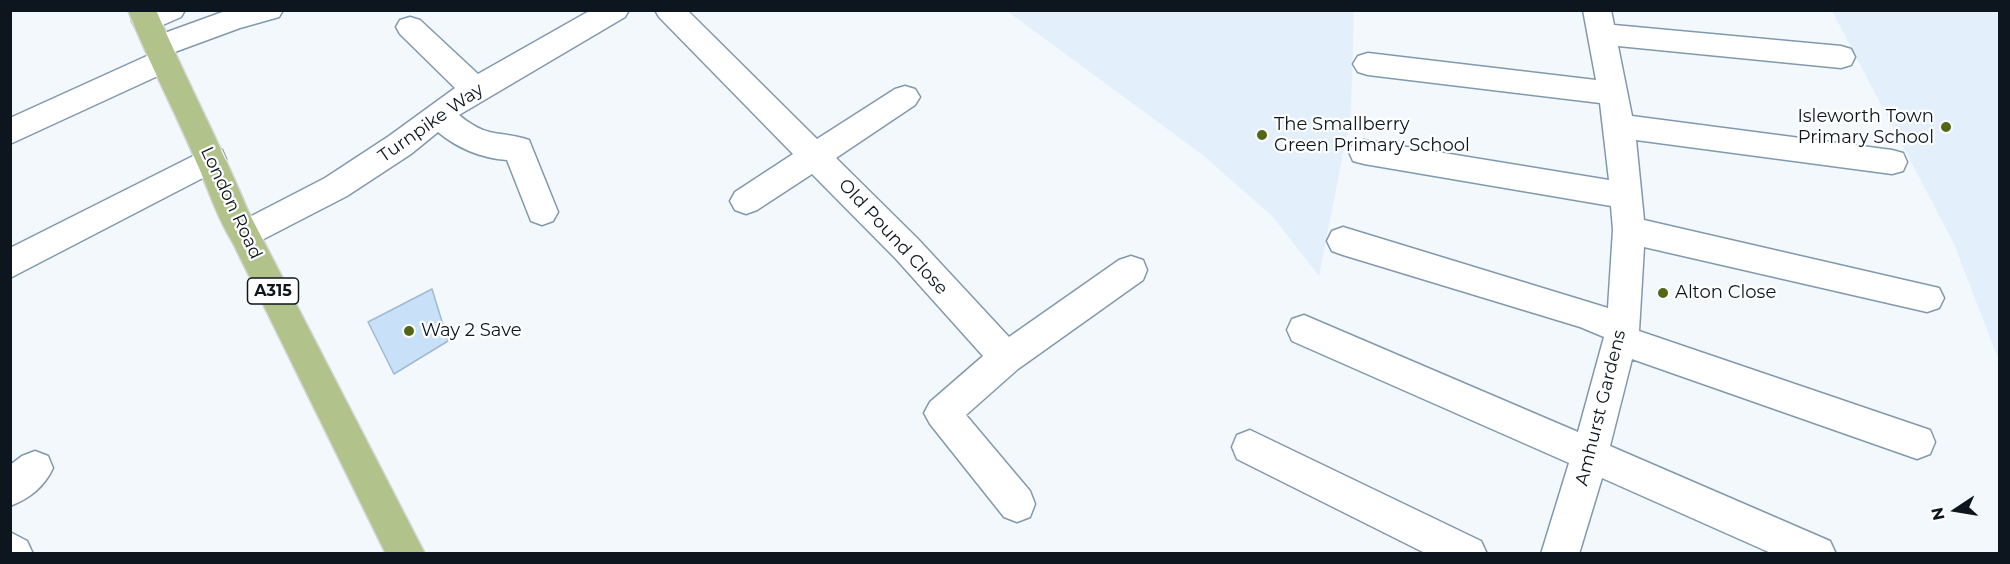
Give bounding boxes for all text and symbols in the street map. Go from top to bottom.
street label: Turnpike Way [374,79,488,167]
place label: Isleworth Town Primary School [1797,106,1934,148]
place label: The Smallberry Green Primary School [1274,114,1470,156]
marker: Isleworth Town Primary School [1939,120,1953,134]
marker: The Smallberry Green Primary School [1255,128,1269,142]
street label: London Road [196,143,266,263]
street label: Old Pound Close [834,175,952,299]
road number: A315 [248,278,298,304]
place label: Alton Close [1675,282,1776,304]
marker: Alton Close [1656,286,1670,300]
place label: Way 2 Save [421,320,522,342]
marker: Way 2 Save [402,324,416,338]
street label: Amhurst Gardens [1571,328,1631,488]
north arrow [1926,480,1986,540]
text: N [1927,506,1949,522]

